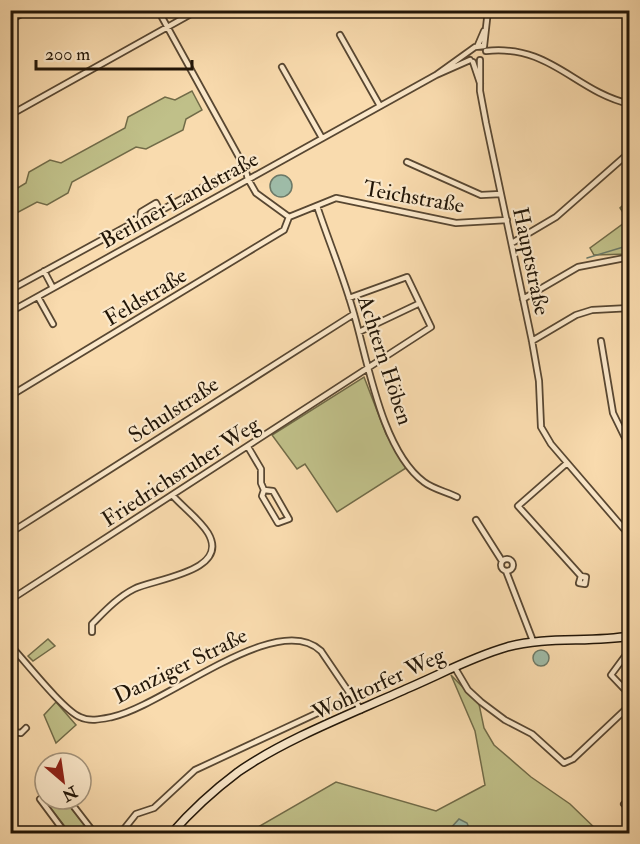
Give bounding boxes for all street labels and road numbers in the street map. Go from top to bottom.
street label: Berliner Landstraße [95,145,264,255]
street label: Teichstraße [361,174,466,220]
street label: Hauptstraße [505,205,556,318]
street label: Feldstraße [99,261,192,333]
street label: Achtern Höben [351,291,419,429]
street label: Schulstraße [123,370,224,449]
street label: Friedrichsruher Weg [96,410,266,533]
street label: Danziger Straße [109,621,252,710]
street label: Wohltorfer Weg [307,640,450,727]

